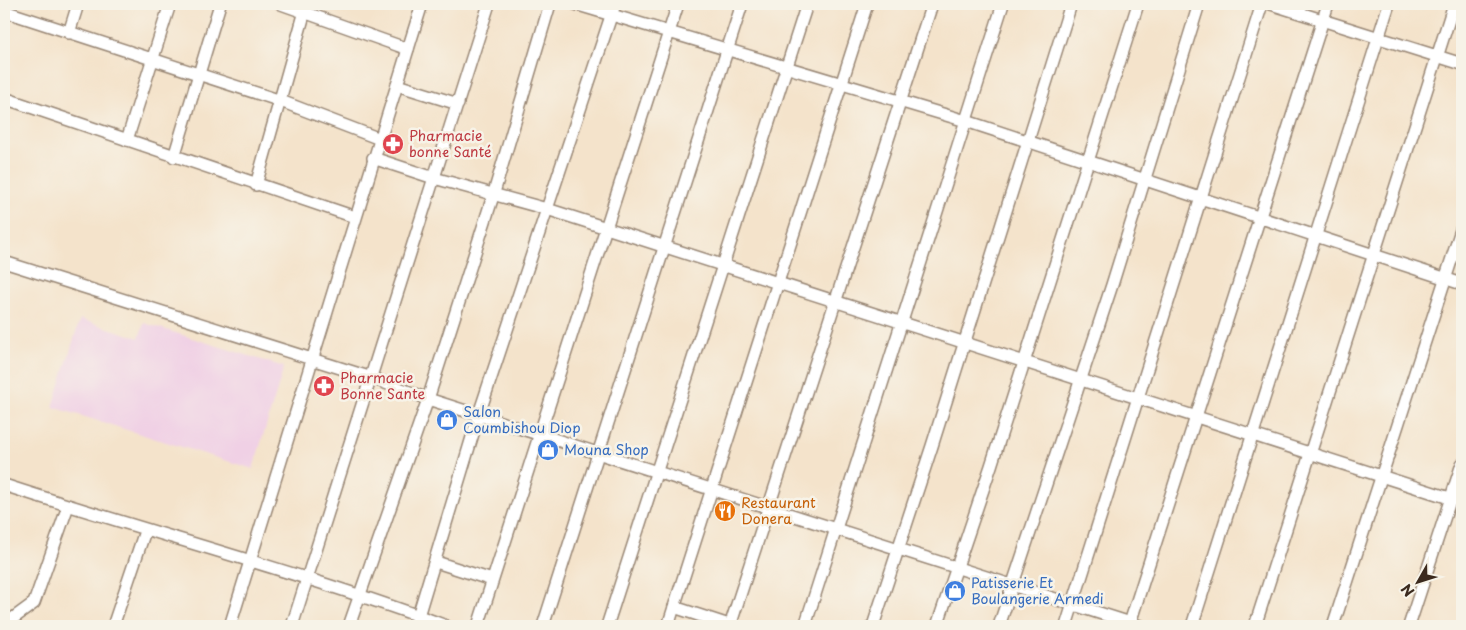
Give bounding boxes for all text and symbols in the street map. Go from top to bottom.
place label: Pharmacie bonne Santé [409,125,492,162]
pharmacy icon: Pharmacie bonne Santé [381,132,405,156]
place label: Pharmacie Bonne Sante [340,367,426,404]
pharmacy icon: Pharmacie Bonne Sante [312,374,336,398]
place label: Salon Coumbishou Diop [463,401,581,438]
shop icon: Salon Coumbishou Diop [435,408,459,432]
shop icon: Mouna Shop [536,438,560,462]
place label: Mouna Shop [564,439,649,460]
place label: Restaurant Donera [741,492,816,529]
restaurant icon: Restaurant Donera [713,499,737,523]
north arrow [1394,558,1444,608]
place label: Patisserie Et Boulangerie Armedi [971,572,1104,609]
shop icon: Patisserie Et Boulangerie Armedi [943,579,967,603]
text: N [1396,580,1419,601]

